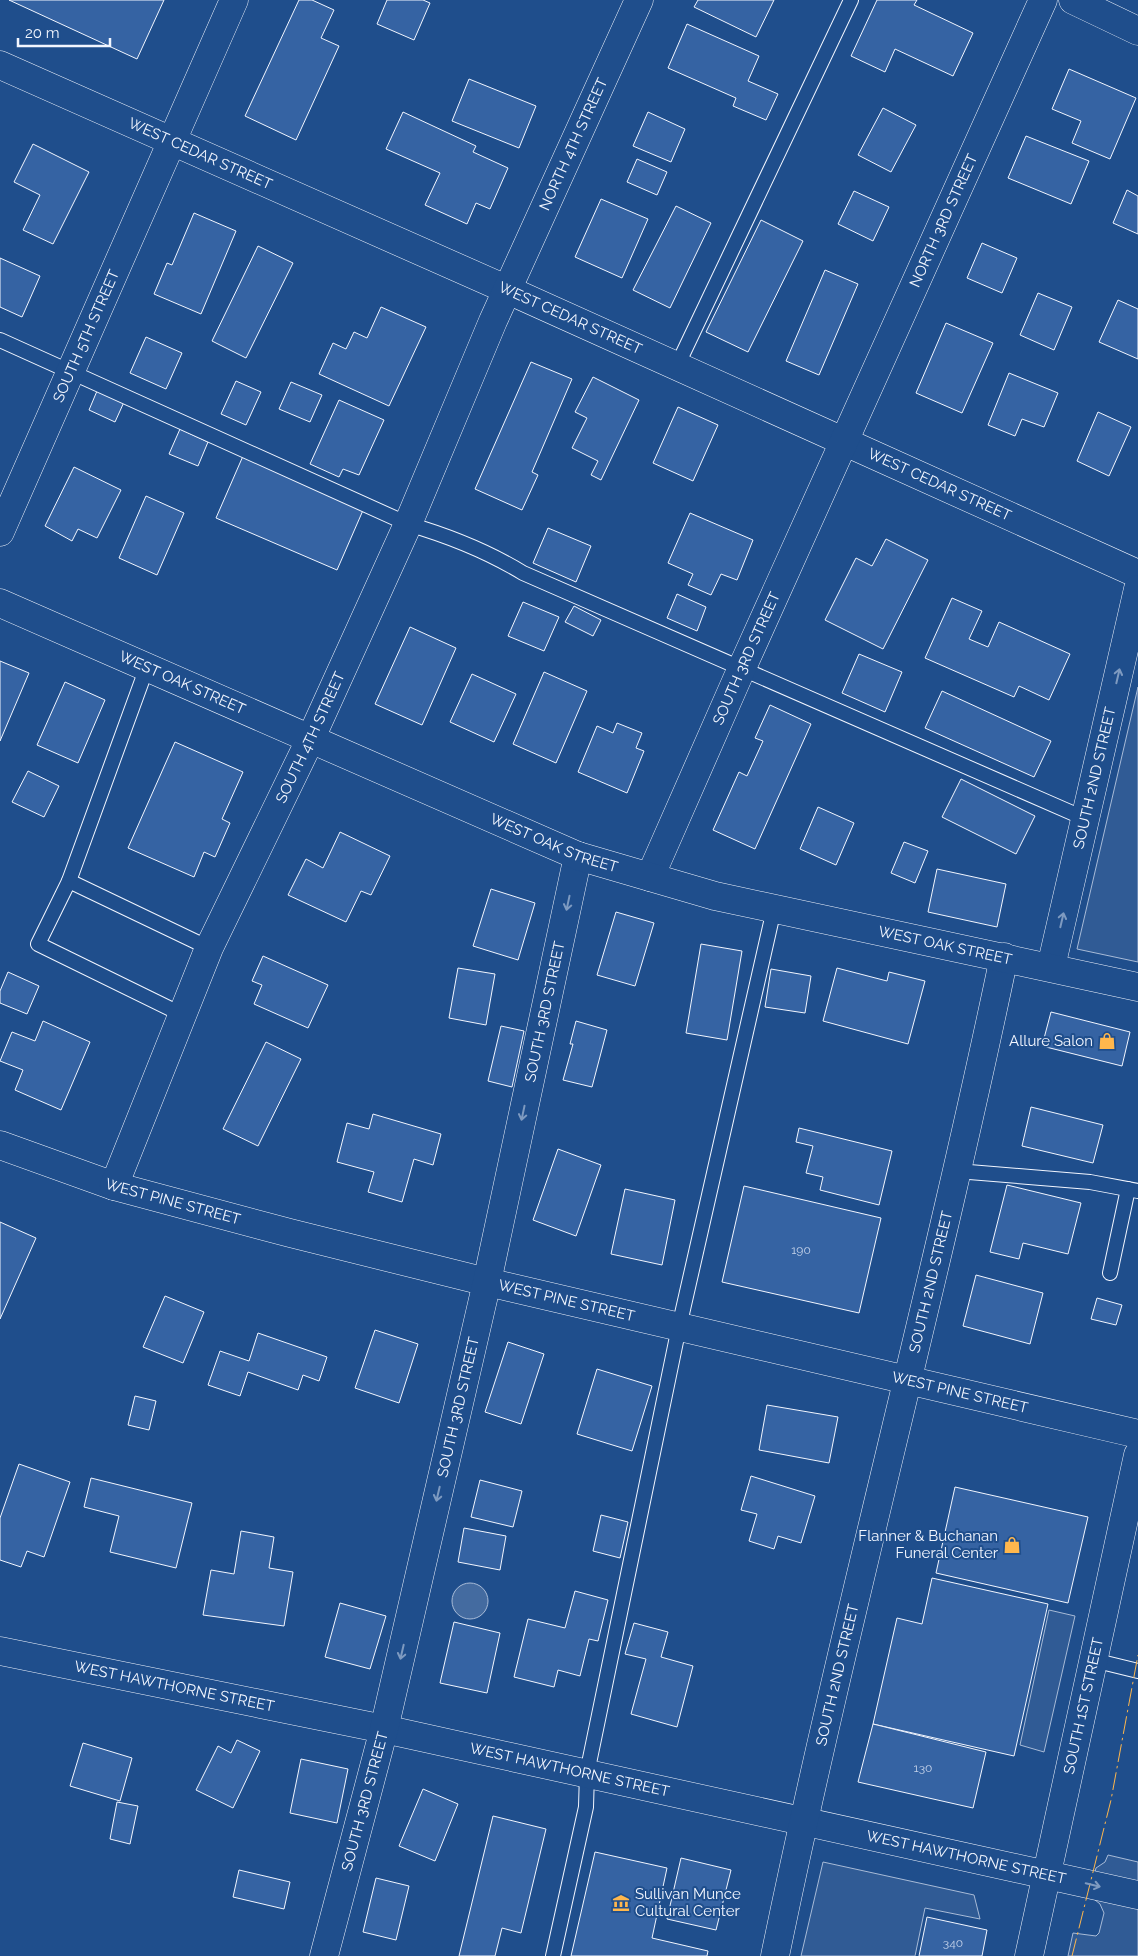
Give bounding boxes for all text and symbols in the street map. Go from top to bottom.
scale bar [18,15,110,47]
text: 20 m [25,24,60,42]
street label: NORTH 4TH STREET [536,75,611,213]
street label: WEST CEDAR STREET [126,114,275,193]
street label: NORTH 3RD STREET [906,151,981,290]
street label: SOUTH 5TH STREET [49,267,123,405]
street label: WEST CEDAR STREET [496,278,645,358]
street label: WEST CEDAR STREET [865,444,1014,525]
street label: SOUTH 3RD STREET [709,589,784,728]
street label: WEST OAK STREET [116,647,248,718]
street label: SOUTH 4TH STREET [272,669,349,806]
one-way arrow [1114,669,1123,685]
street label: SOUTH 2ND STREET [1069,705,1120,851]
street label: WEST OAK STREET [487,810,620,876]
one-way arrow [562,895,572,911]
one-way arrow [1058,912,1067,928]
street label: WEST OAK STREET [877,922,1014,969]
street label: SOUTH 3RD STREET [521,940,569,1084]
shop icon: Allure Salon [1097,1031,1117,1051]
place label: Allure Salon [1009,1032,1093,1050]
one-way arrow [517,1105,527,1121]
street label: WEST PINE STREET [103,1175,243,1228]
street label: SOUTH 2ND STREET [905,1209,956,1355]
house number: 190 [791,1243,811,1257]
street label: WEST PINE STREET [497,1276,637,1325]
street label: SOUTH 3RD STREET [433,1335,483,1479]
street label: WEST PINE STREET [890,1368,1030,1417]
one-way arrow [433,1486,442,1502]
place label: Flanner & Buchanan Funeral Center [858,1527,999,1562]
shop icon: Flanner & Buchanan Funeral Center [1002,1535,1022,1555]
street label: SOUTH 2ND STREET [812,1602,863,1748]
street label: SOUTH 1ST STREET [1060,1636,1107,1776]
one-way arrow [397,1644,406,1660]
street label: WEST HAWTHORNE STREET [73,1657,276,1716]
street label: SOUTH 3RD STREET [338,1730,392,1873]
street label: WEST HAWTHORNE STREET [468,1739,671,1801]
house number: 130 [914,1761,932,1775]
street label: WEST HAWTHORNE STREET [865,1826,1068,1888]
one-way arrow [1084,1880,1100,1890]
place label: Sullivan Munce Cultural Center [635,1885,741,1920]
museum icon: Sullivan Munce Cultural Center [611,1893,631,1913]
house number: 340 [943,1936,963,1950]

